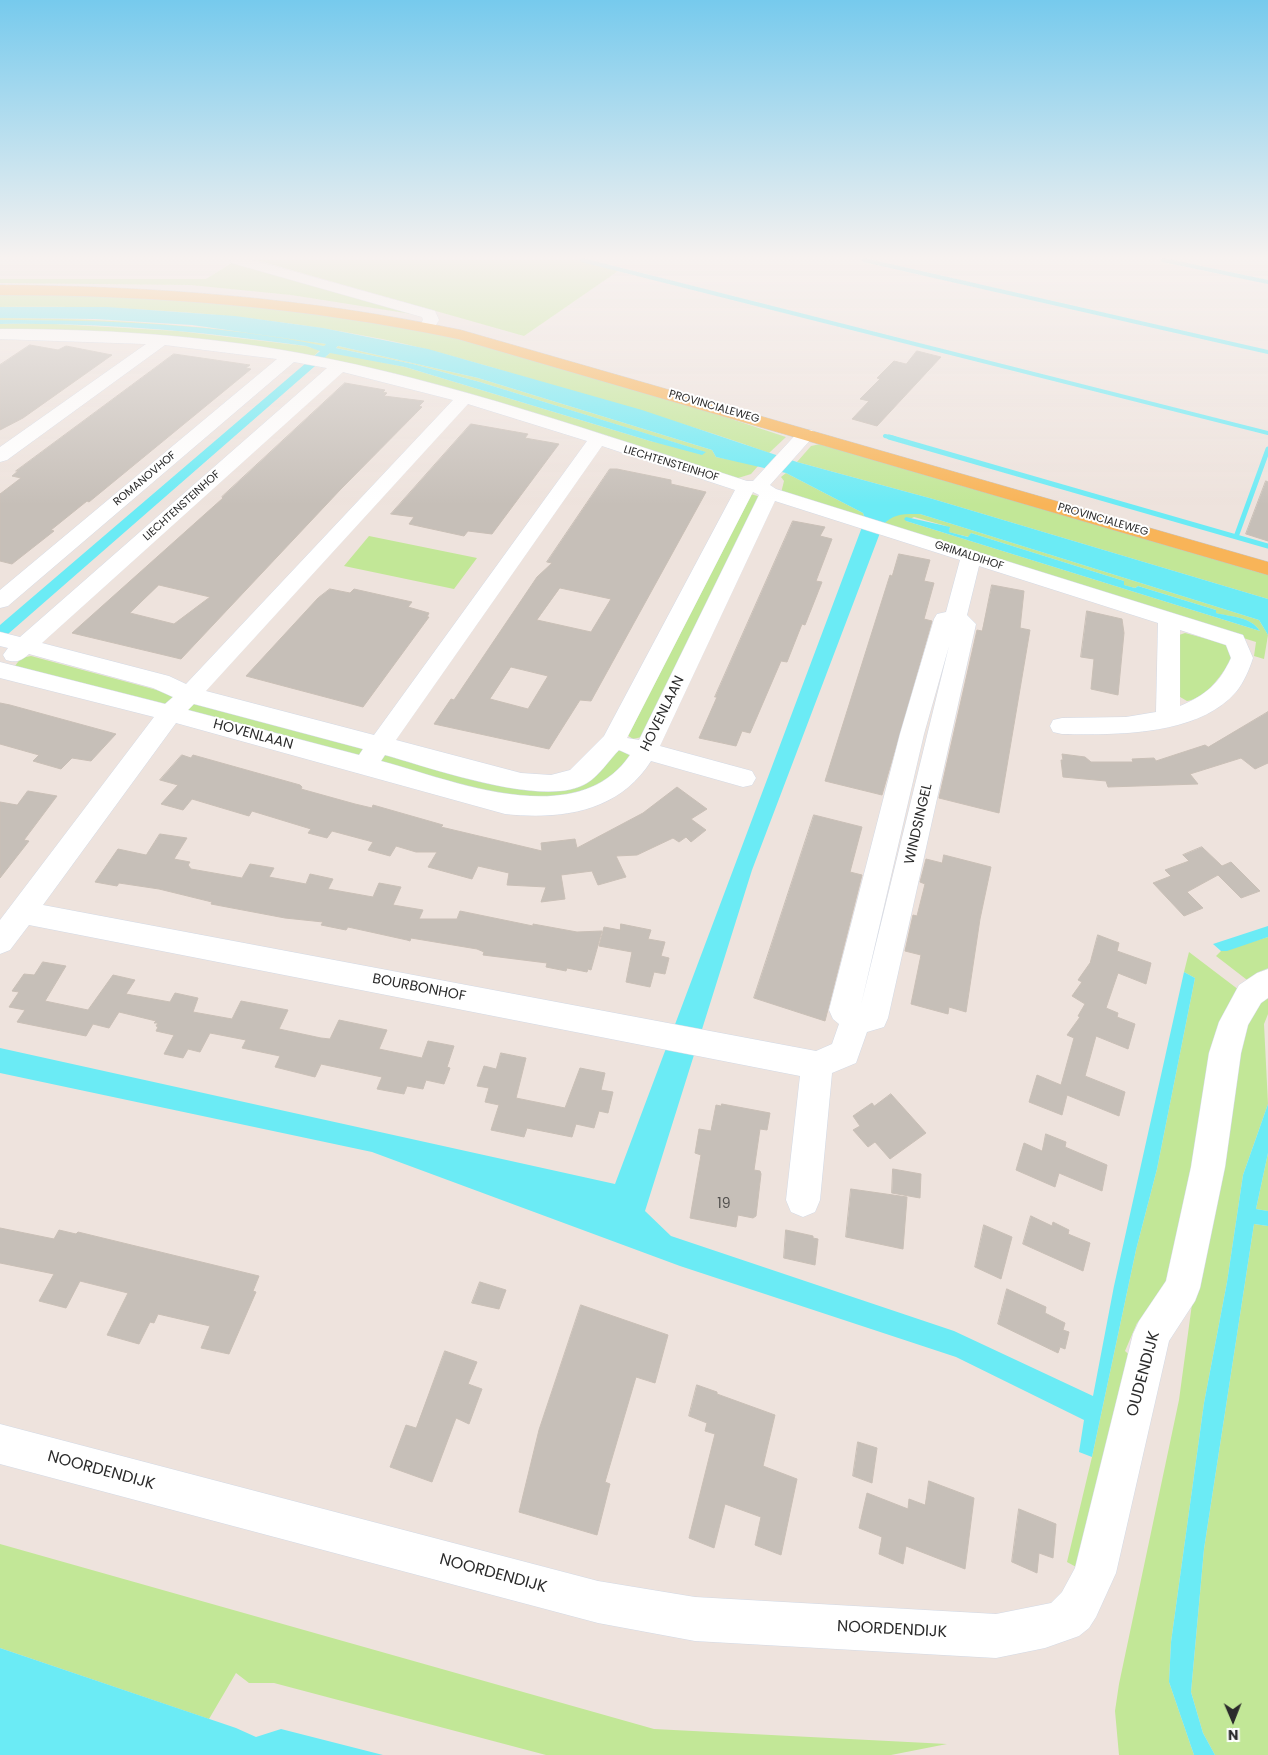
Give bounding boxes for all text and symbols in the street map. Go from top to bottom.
street label: PROVINCIALEWEG [667,388,761,426]
street label: LIECHTENSTEINHOF [622,443,720,485]
street label: ROMANOVHOF [111,449,179,509]
street label: LIECHTENSTEINHOF [141,468,223,544]
street label: PROVINCIALEWEG [1056,501,1150,539]
street label: GRIMALDIHOF [933,539,1005,573]
street label: HOVENLAAN [637,673,689,755]
street label: HOVENLAAN [211,716,295,754]
street label: WINDSINGEL [902,782,936,866]
street label: BOURBONHOF [371,971,467,1005]
house number: 19 [717,1196,731,1212]
street label: OUDENDIJK [1123,1329,1165,1419]
street label: NOORDENDIJK [45,1447,157,1495]
street label: NOORDENDIJK [437,1550,549,1598]
street label: NOORDENDIJK [836,1618,948,1642]
north arrow [1208,1695,1258,1745]
text: N [1228,1725,1239,1745]

